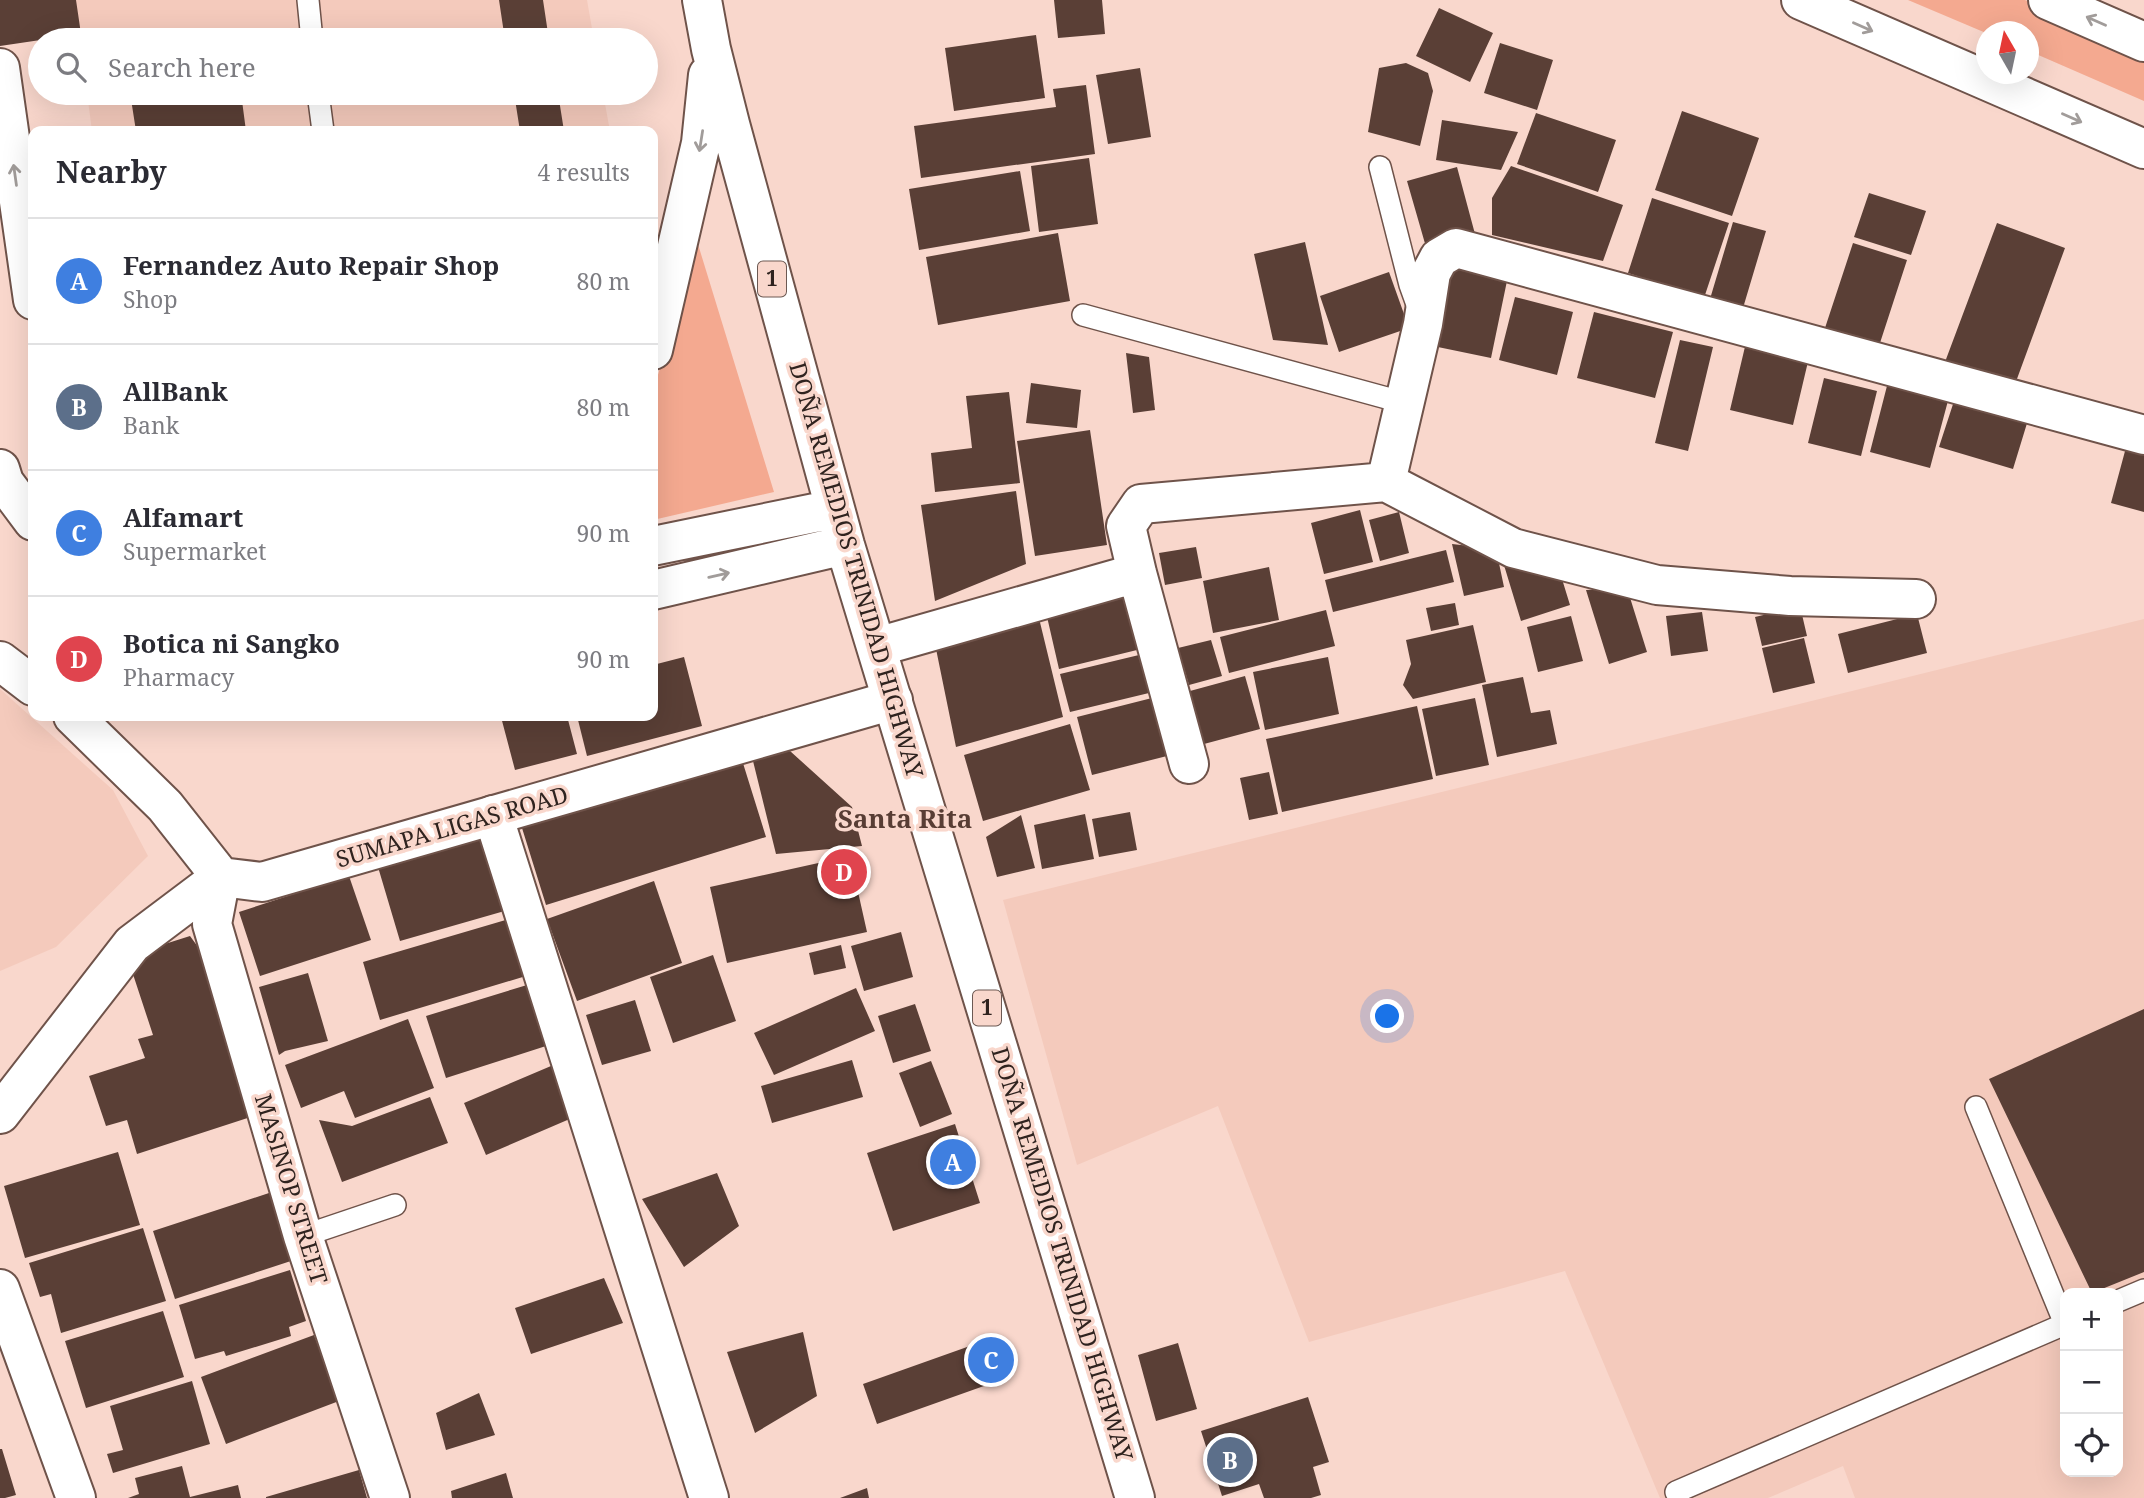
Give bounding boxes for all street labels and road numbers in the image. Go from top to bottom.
road number: 1 [758,262,786,296]
street label: DOÑA REMEDIOS TRINIDAD HIGHWAY [782,358,932,782]
street label: SUMAPA LIGAS ROAD [332,778,571,874]
road number: 1 [973,990,1001,1026]
street label: DOÑA REMEDIOS TRINIDAD HIGHWAY [985,1043,1141,1465]
street label: MASINOP STREET [248,1090,336,1288]

